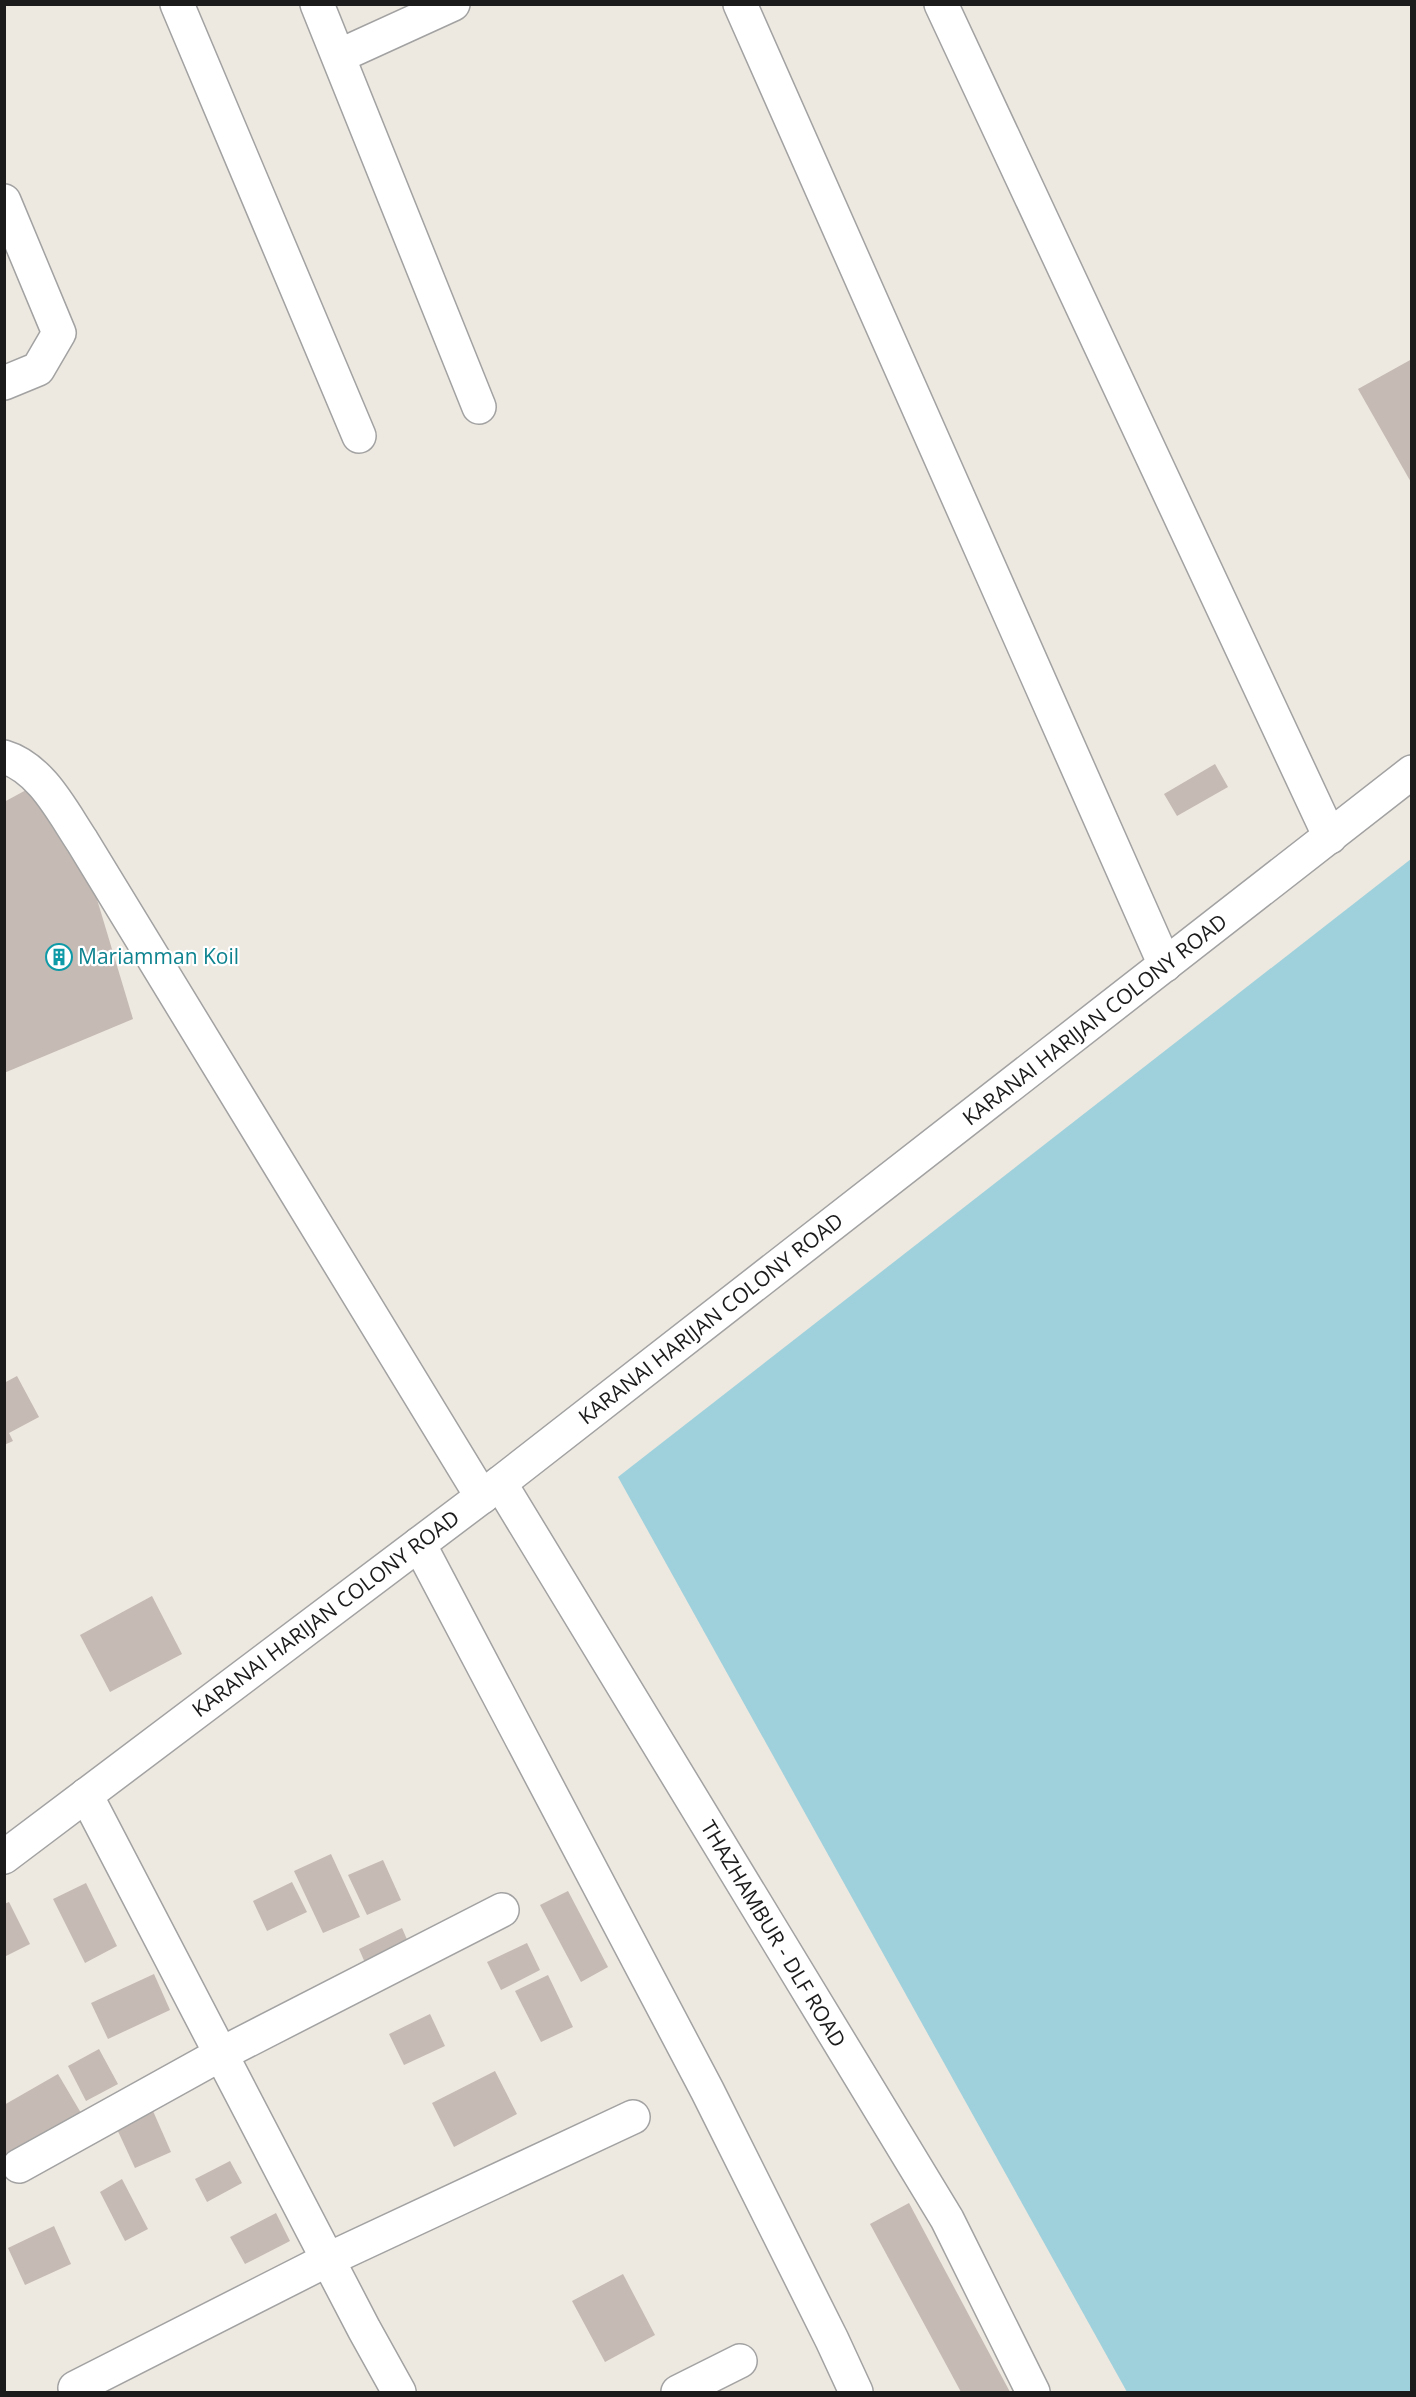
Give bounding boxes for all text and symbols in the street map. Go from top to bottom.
street label: KARANAI HARIJAN COLONY ROAD [956,907,1232,1131]
building icon: Mariamman Koil [44,942,74,972]
place label: Mariamman Koil [78,942,239,970]
street label: KARANAI HARIJAN COLONY ROAD [572,1206,848,1430]
street label: KARANAI HARIJAN COLONY ROAD [186,1503,465,1723]
street label: THAZHAMBUR - DLF ROAD [695,1815,853,2052]

